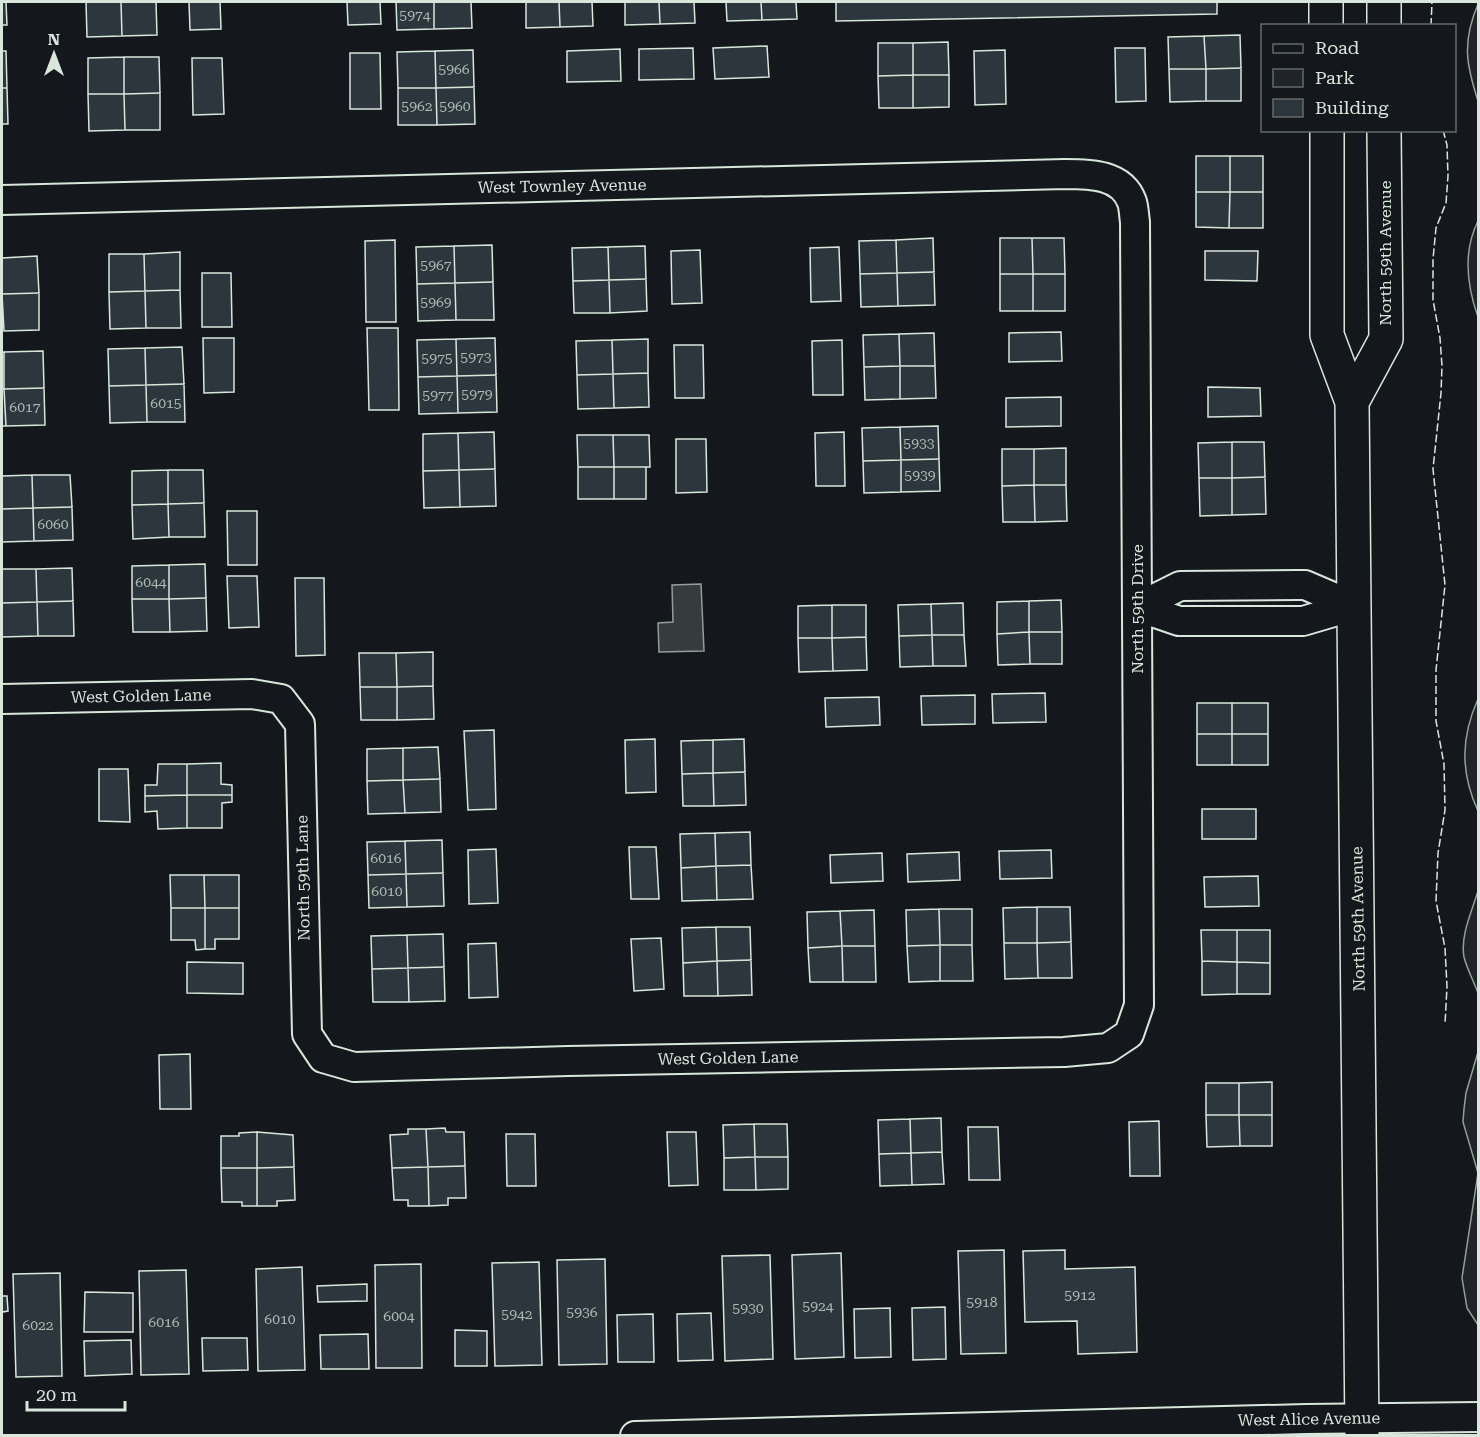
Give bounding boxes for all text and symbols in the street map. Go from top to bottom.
house number: 5974 [399,7,431,23]
north arrow [24,24,84,84]
legend [1261,24,1456,132]
text: N [48,30,60,49]
text: Road [1315,37,1360,58]
house number: 5966 [438,61,470,77]
text: Park [1315,67,1355,88]
text: Building [1315,97,1389,118]
house number: 5962 [401,98,433,114]
house number: 5960 [439,98,471,114]
street label: West Townley Avenue [477,175,647,197]
street label: North 59th Avenue [1376,180,1395,326]
house number: 5967 [420,257,452,273]
house number: 5969 [420,294,452,310]
house number: 5973 [460,349,492,365]
house number: 5975 [421,350,453,366]
house number: 5979 [461,386,493,402]
house number: 5977 [422,387,454,403]
house number: 6015 [150,395,182,411]
house number: 6017 [9,399,41,415]
house number: 5933 [903,435,935,451]
house number: 5939 [904,467,936,483]
house number: 6060 [37,516,69,532]
street label: North 59th Drive [1128,544,1147,674]
house number: 6044 [135,574,167,590]
street label: West Golden Lane [70,685,212,707]
street label: North 59th Lane [292,815,314,941]
street label: North 59th Avenue [1347,846,1369,992]
house number: 6016 [370,850,402,866]
house number: 6010 [371,883,403,899]
street label: West Golden Lane [657,1047,799,1069]
house number: 5912 [1064,1287,1096,1303]
house number: 5918 [966,1294,998,1310]
house number: 5924 [802,1298,834,1314]
house number: 5930 [732,1300,764,1316]
house number: 5936 [566,1304,598,1320]
house number: 5942 [501,1306,533,1322]
house number: 6004 [383,1308,415,1324]
house number: 6010 [264,1311,296,1327]
house number: 6016 [148,1314,180,1330]
house number: 6022 [22,1317,54,1333]
scale bar [27,1374,124,1412]
text: 20 m [36,1384,77,1405]
street label: West Alice Avenue [1238,1408,1381,1430]

